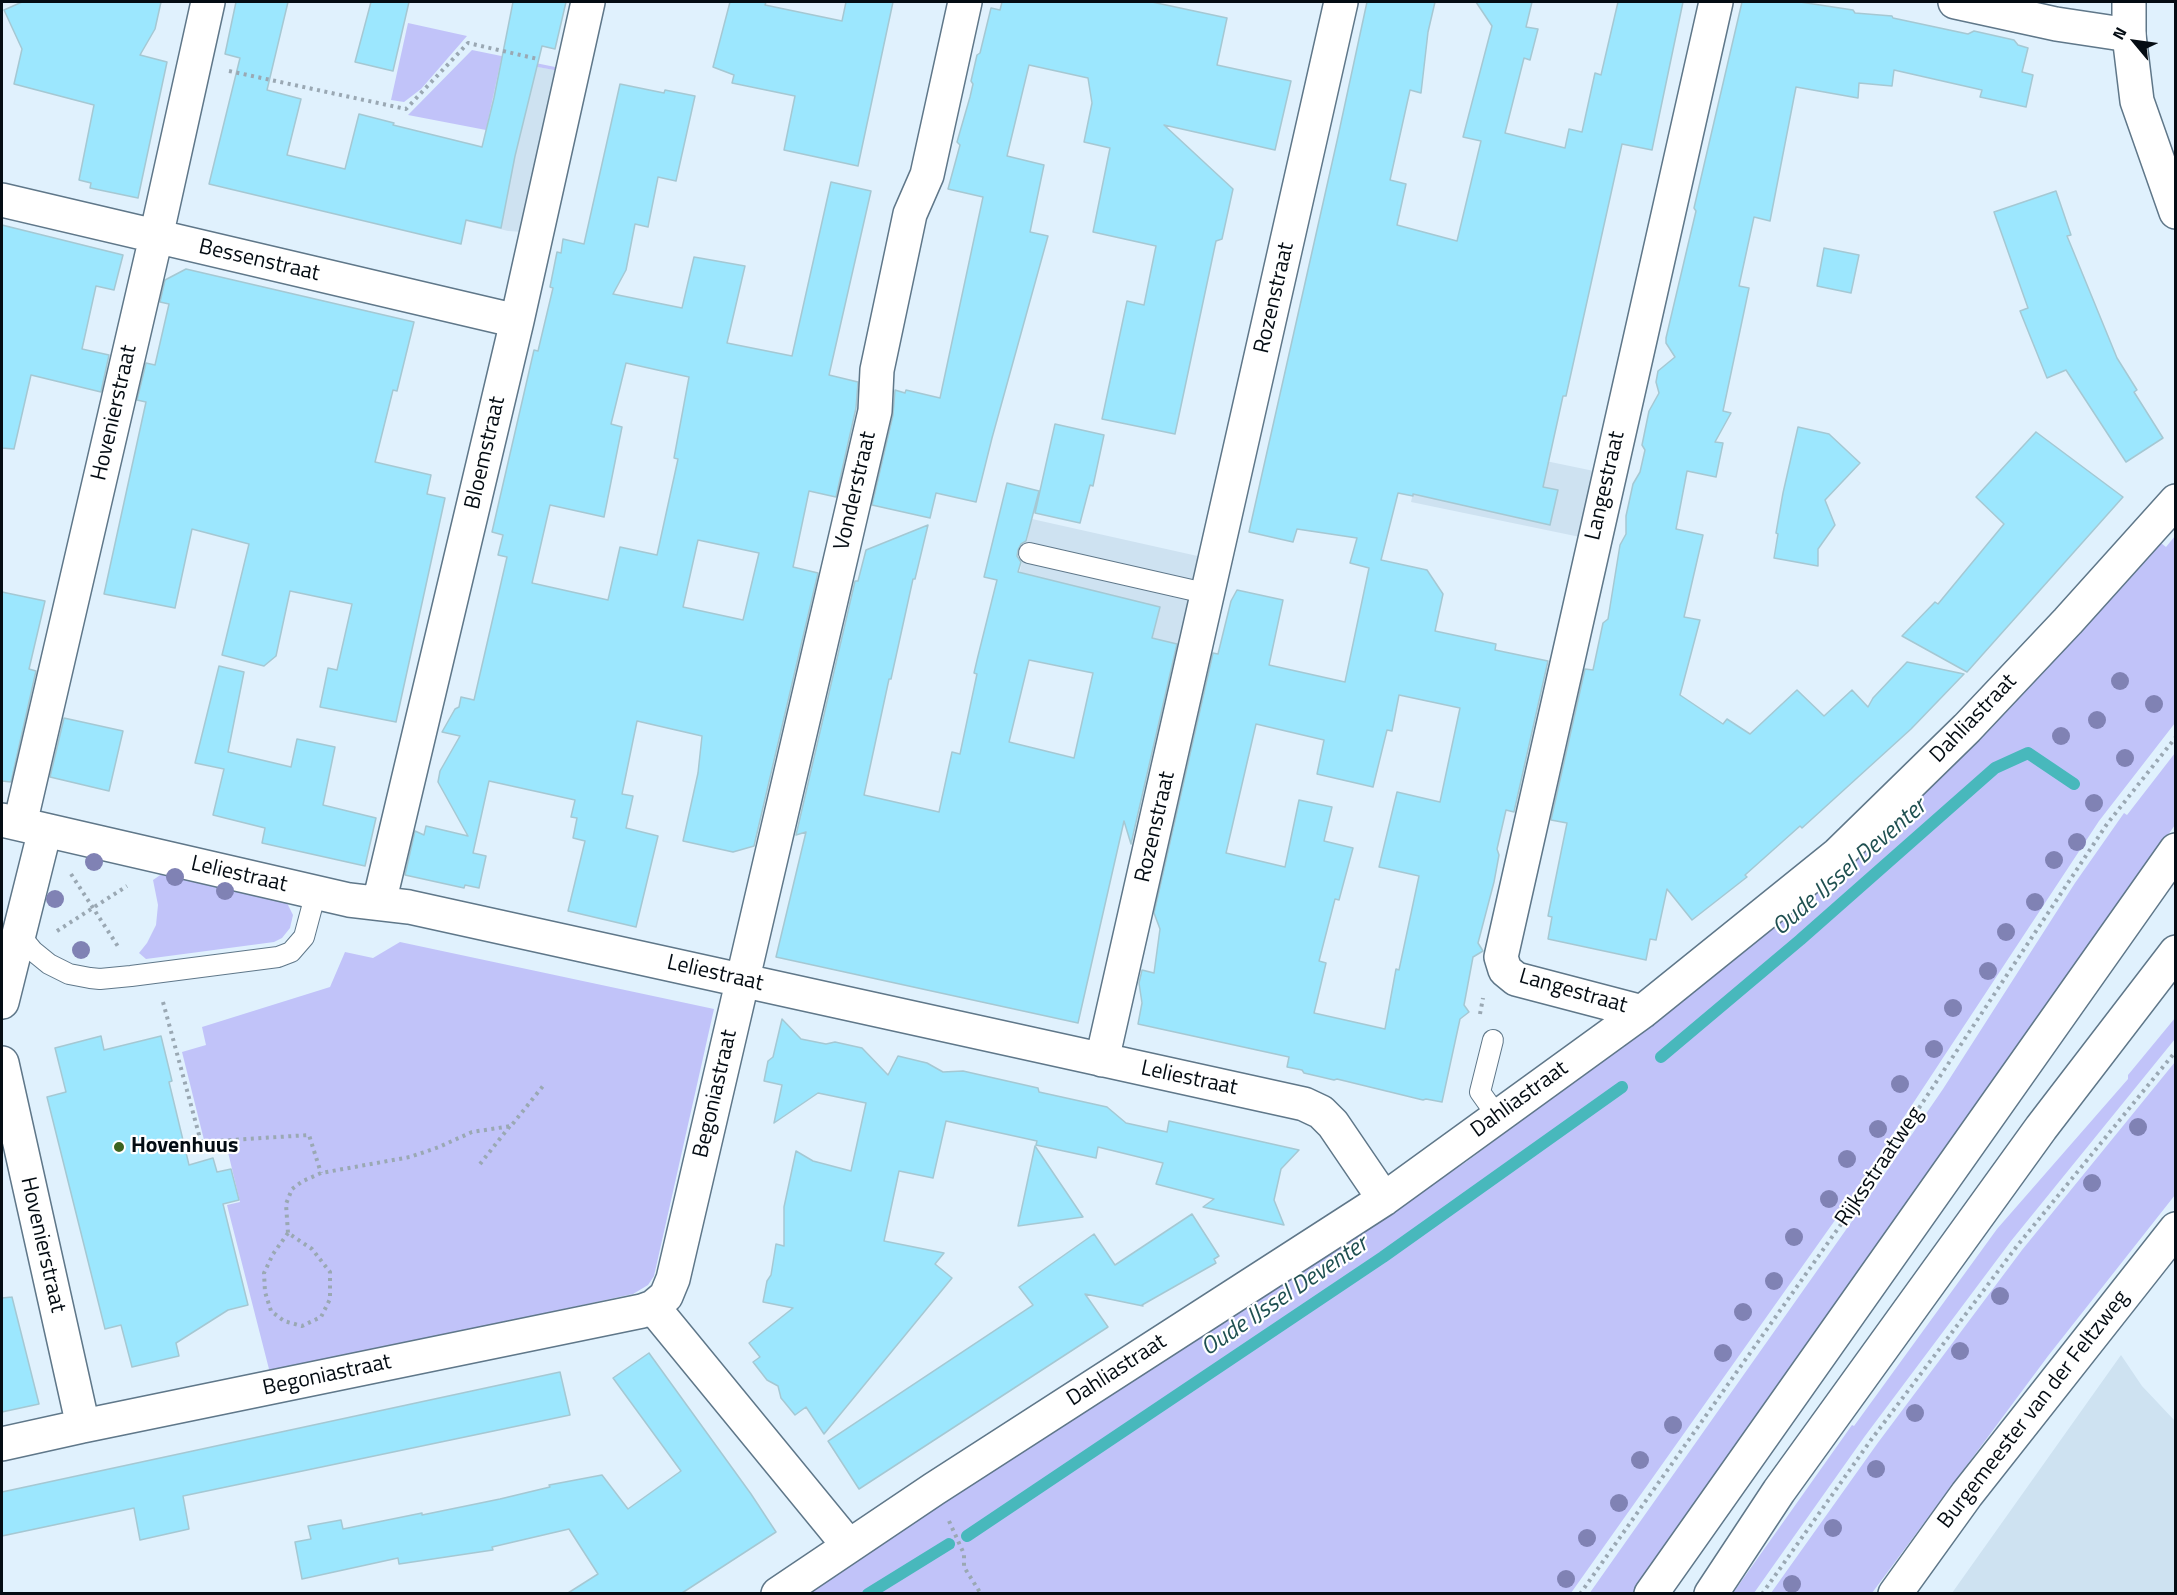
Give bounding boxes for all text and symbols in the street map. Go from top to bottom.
north arrow [2105,12,2165,72]
text: N [2106,23,2132,44]
street label: Bessenstraat [196,234,322,288]
street label: Rozenstraat [1249,240,1301,356]
street label: Hovenierstraat [87,343,143,483]
street label: Bloemstraat [460,394,512,512]
street label: Vonderstraat [830,429,882,553]
street label: Langestraat [1581,429,1631,543]
street label: Dahliastraat [1925,669,2023,769]
street label: Rozenstraat [1130,769,1182,885]
water label: Oude IJssel Deventer [1767,793,1933,943]
street label: Leliestraat [188,851,290,899]
street label: Leliestraat [664,950,766,998]
street label: Langestraat [1516,964,1630,1020]
street label: Begoniastraat [688,1027,744,1161]
street label: Leliestraat [1138,1056,1240,1102]
street label: Dahliastraat [1466,1056,1574,1144]
street label: Rijksstraatweg [1830,1102,1930,1232]
place label: Hovenhuus [131,1134,238,1160]
marker: Hovenhuus [112,1140,126,1154]
street label: Hovenierstraat [14,1175,70,1315]
water label: Oude IJssel Deventer [1196,1231,1374,1363]
street label: Burgemeester van der Feltzweg [1933,1286,2135,1534]
street label: Dahliastraat [1062,1329,1172,1413]
street label: Begoniastraat [260,1350,394,1402]

